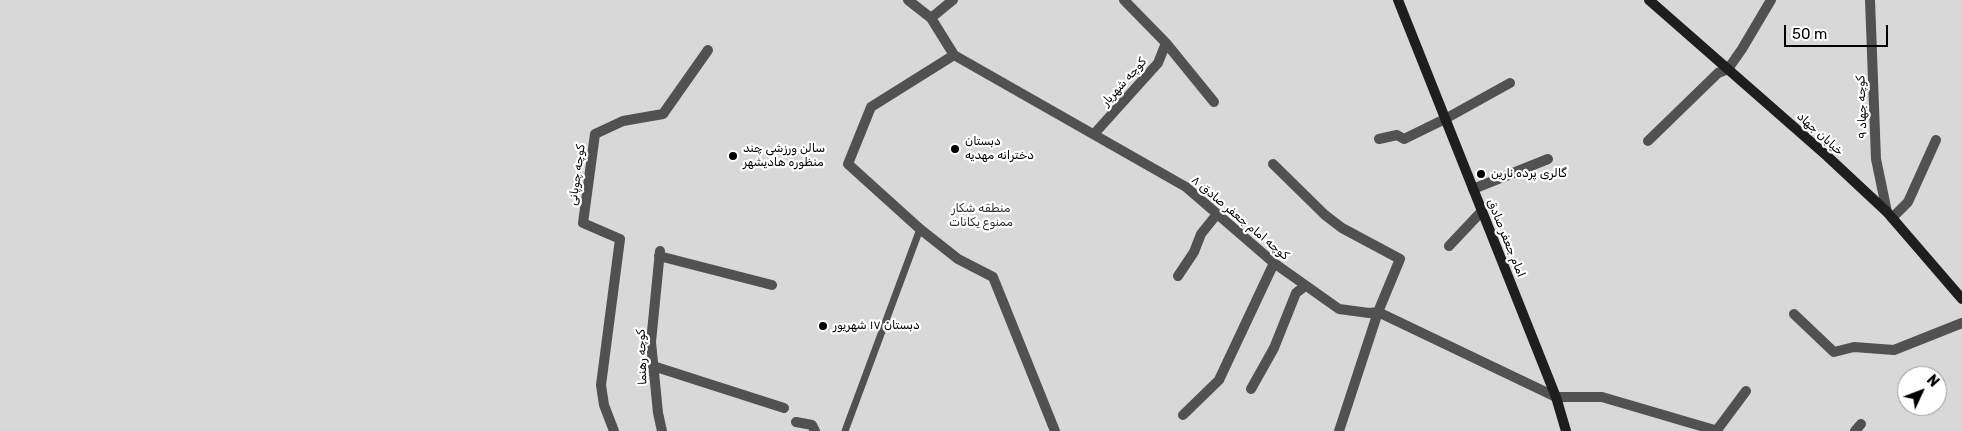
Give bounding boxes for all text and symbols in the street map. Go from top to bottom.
scale bar [1787,15,1891,47]
text: 50 m [1792,25,1827,43]
street label: کوچه شهریار [1098,55,1150,109]
street label: کوچه جهاد ۹ [1854,75,1870,139]
street label: خیابان جهاد [1794,109,1846,159]
place label: دبستان دخترانه مهدیه [965,135,1034,163]
place label: سالن ورزشی چند منظوره هادیشهر [743,142,825,170]
marker: دبستان دخترانه مهدیه [949,143,961,155]
street label: کوچه چوپانی [566,144,588,206]
marker: سالن ورزشی چند منظوره هادیشهر [727,150,739,162]
place label: گالری پرده نارین [1491,167,1567,181]
marker: گالری پرده نارین [1475,168,1487,180]
street label: کوچه امام جعفر صادق ۸ [1188,173,1292,263]
street label: امام جعفر صادق [1484,197,1528,279]
park label: منطقه شکار ممنوع یکانات [949,202,1013,230]
place label: دبستان ۱۷ شهریور [833,319,920,333]
marker: دبستان ۱۷ شهریور [817,320,829,332]
street label: کوچه رهنما [634,329,650,385]
north arrow [1897,366,1947,416]
text: N [1923,372,1942,391]

